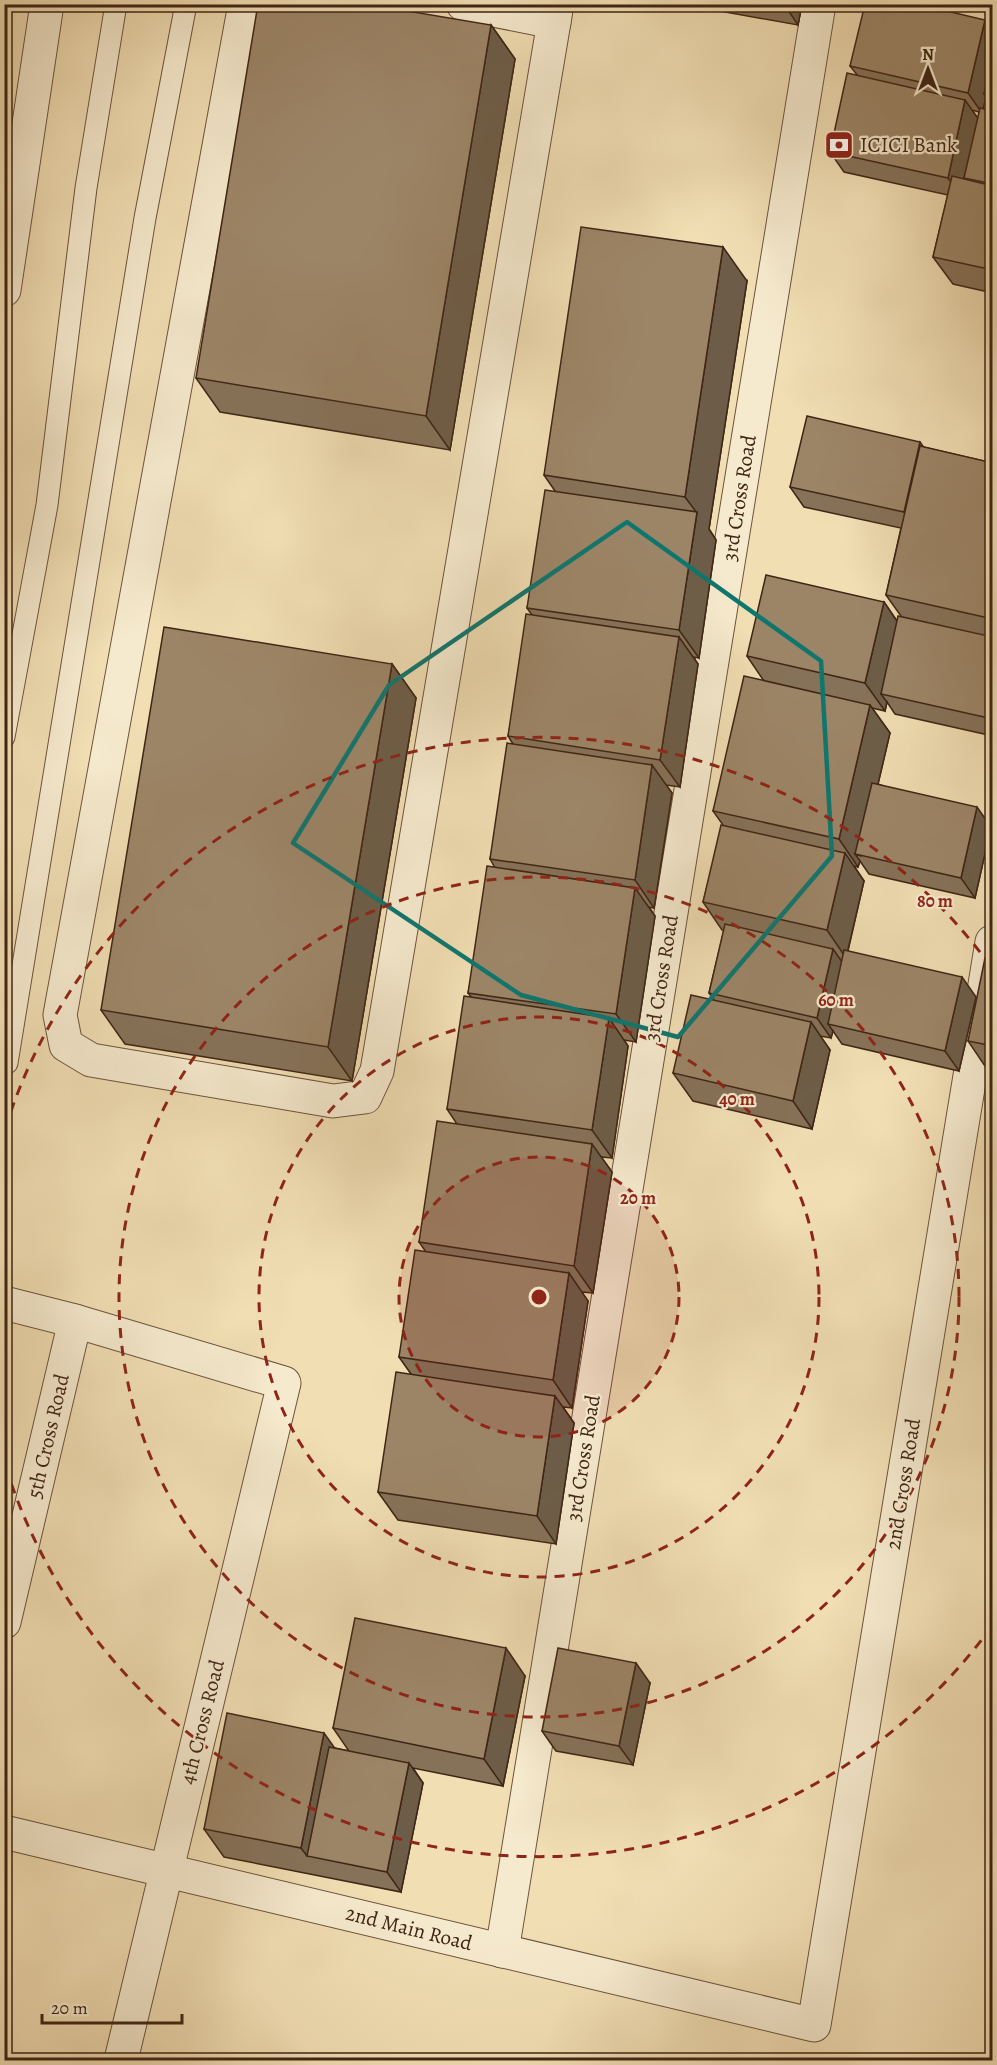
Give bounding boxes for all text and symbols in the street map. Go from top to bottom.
north arrow [898,39,958,99]
text: N [922,44,934,66]
bank icon: ICICI Bank [823,129,855,161]
place label: ICICI Bank [860,131,958,159]
street label: 3rd Cross Road [715,432,763,563]
text: 80 m [917,889,953,913]
street label: 3rd Cross Road [637,912,685,1043]
text: 60 m [818,988,854,1012]
text: 40 m [719,1087,755,1111]
text: 20 m [620,1186,656,1210]
centre of rings [529,1287,549,1307]
street label: 5th Cross Road [20,1370,76,1501]
street label: 3rd Cross Road [559,1392,607,1523]
street label: 2nd Cross Road [879,1416,927,1552]
street label: 4th Cross Road [173,1656,231,1787]
street label: 2nd Main Road [343,1899,476,1957]
scale bar [42,1987,182,2025]
text: 20 m [51,1996,88,2020]

